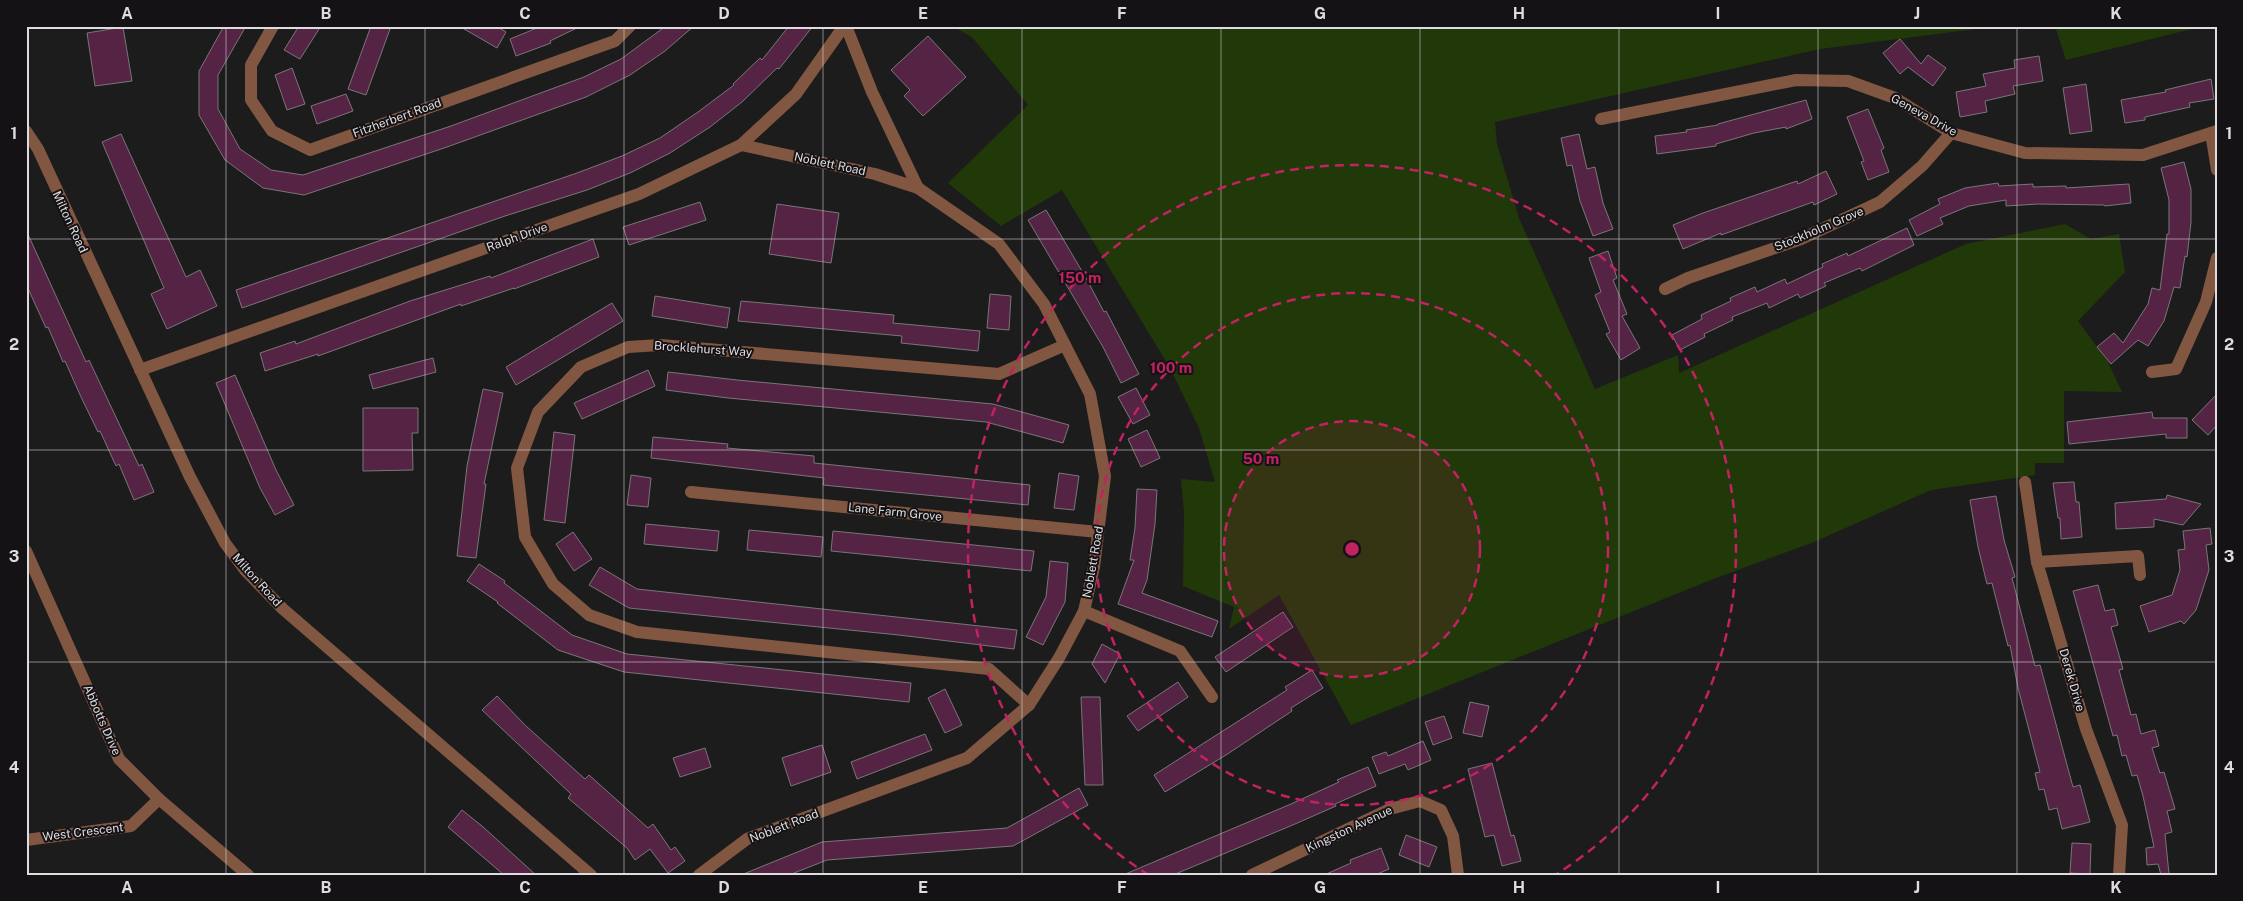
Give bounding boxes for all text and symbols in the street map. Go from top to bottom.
text: A [121,4,133,23]
text: B [321,4,332,23]
text: C [519,4,531,23]
text: D [718,4,730,23]
text: E [918,4,928,23]
text: F [1117,4,1127,23]
text: G [1314,4,1326,23]
text: H [1513,4,1525,23]
text: I [1716,4,1720,23]
text: J [1914,4,1920,23]
text: K [2110,4,2122,23]
street label: Geneva Drive [1889,91,1960,139]
street label: Fitzherbert Road [351,95,443,141]
text: 1 [11,124,17,143]
text: 1 [2226,124,2232,143]
street label: Noblett Road [793,150,867,178]
street label: Milton Road [50,189,90,255]
street label: Stockholm Grove [1772,204,1866,254]
street label: Ralph Drive [485,219,550,255]
text: 150 m [1058,269,1102,286]
text: 2 [9,335,19,354]
text: 2 [2224,335,2234,354]
street label: Brocklehurst Way [653,339,753,359]
text: 100 m [1150,359,1192,376]
text: 50 m [1243,450,1279,467]
street label: Lane Farm Grove [847,500,943,524]
street label: Noblett Road [1080,525,1106,599]
centre of rings [1343,540,1361,558]
text: 3 [9,547,19,566]
text: 3 [2224,547,2234,566]
street label: Milton Road [230,551,284,609]
street label: Derek Drive [2056,647,2088,713]
street label: Abbotts Drive [80,683,124,758]
text: 4 [9,758,20,777]
text: 4 [2224,758,2235,777]
street label: Kingston Avenue [1304,803,1395,855]
street label: Noblett Road [747,806,821,846]
street label: West Crescent [42,820,125,844]
text: A [121,878,133,897]
text: B [321,878,332,897]
text: C [519,878,531,897]
text: D [718,878,730,897]
text: E [918,878,928,897]
text: F [1117,878,1127,897]
text: G [1314,878,1326,897]
text: H [1513,878,1525,897]
text: I [1716,878,1720,897]
text: J [1914,878,1920,897]
text: K [2110,878,2122,897]

